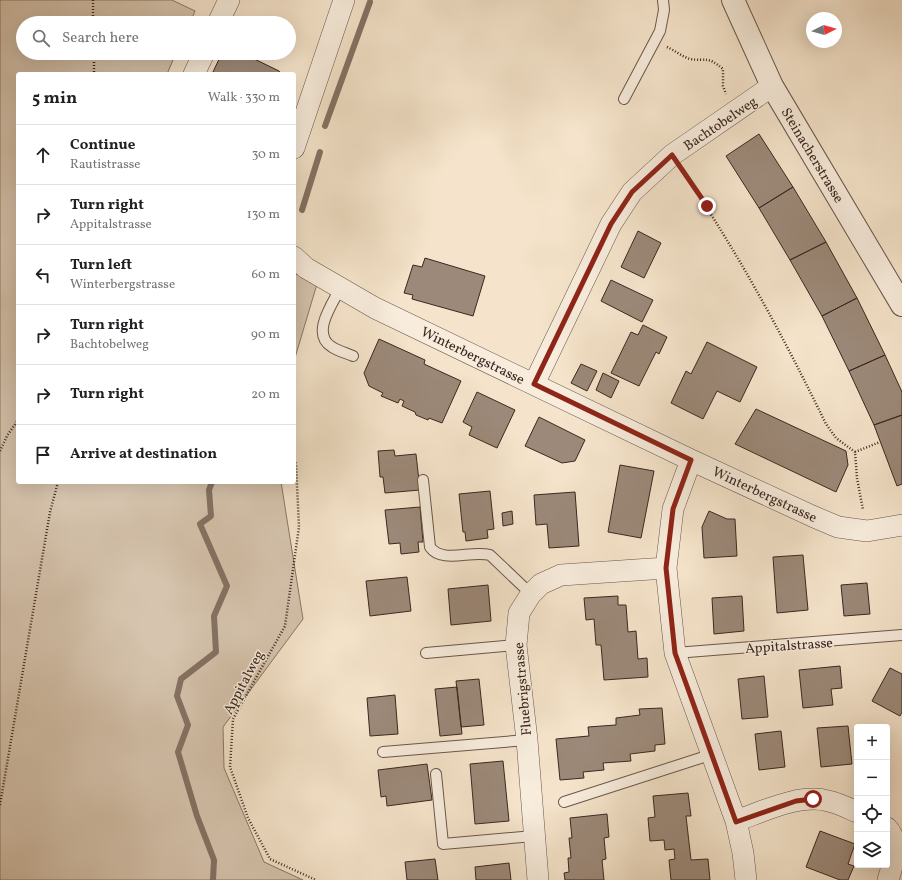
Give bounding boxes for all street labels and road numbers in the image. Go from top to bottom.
street label: Bachtobelweg [680,93,761,156]
street label: Steinacherstrasse [776,105,848,207]
street label: Winterbergstrasse [417,323,528,390]
street label: Winterbergstrasse [709,463,820,528]
street label: Appitalstrasse [745,634,834,659]
street label: Fluebrigstrasse [510,641,537,736]
street label: Appitalweg [219,647,269,718]

